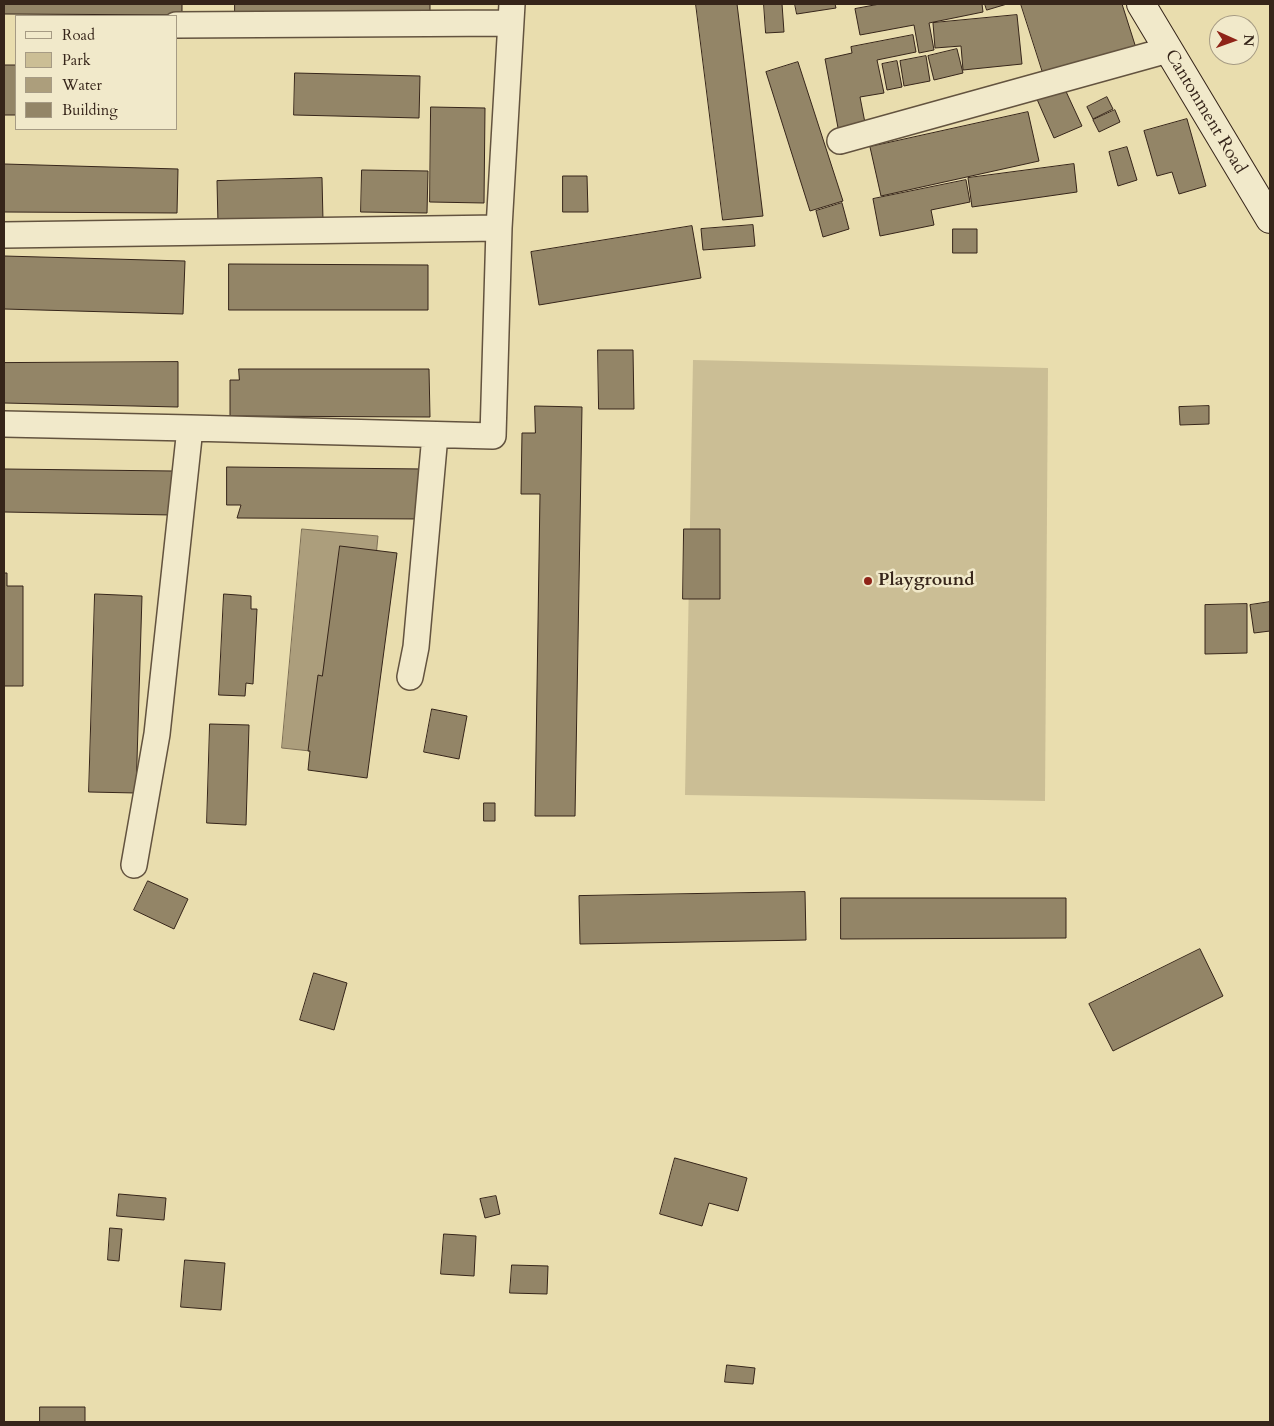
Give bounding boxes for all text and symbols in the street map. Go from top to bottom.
legend [15,15,178,130]
north arrow [1209,15,1259,65]
text: Road [62,25,95,45]
text: N [1239,34,1258,47]
street label: Cantonment Road [1159,46,1251,178]
text: Park [62,50,91,70]
text: Water [62,75,102,95]
text: Building [62,100,118,120]
place label: Playground [878,570,975,592]
marker: Playground [862,575,874,587]

